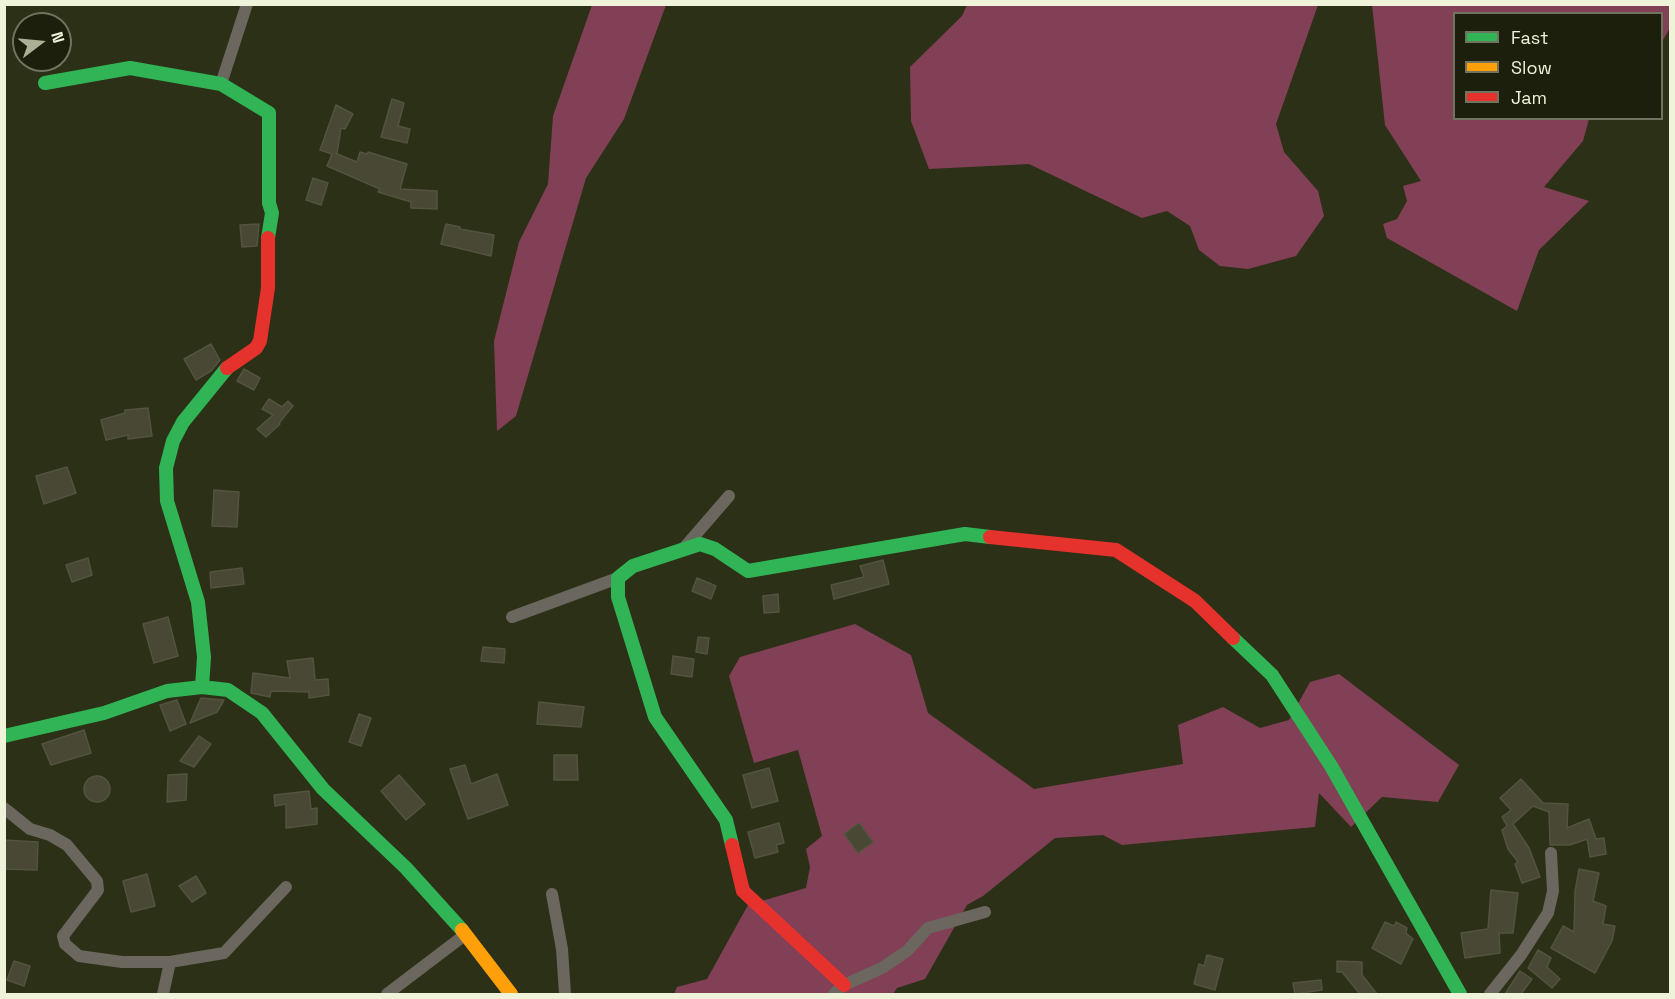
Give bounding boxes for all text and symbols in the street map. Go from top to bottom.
north arrow [12,12,72,72]
legend [1453,12,1663,120]
text: Fast [1511,26,1548,49]
text: N [46,29,69,45]
text: Slow [1511,56,1552,79]
text: Jam [1511,86,1547,109]

